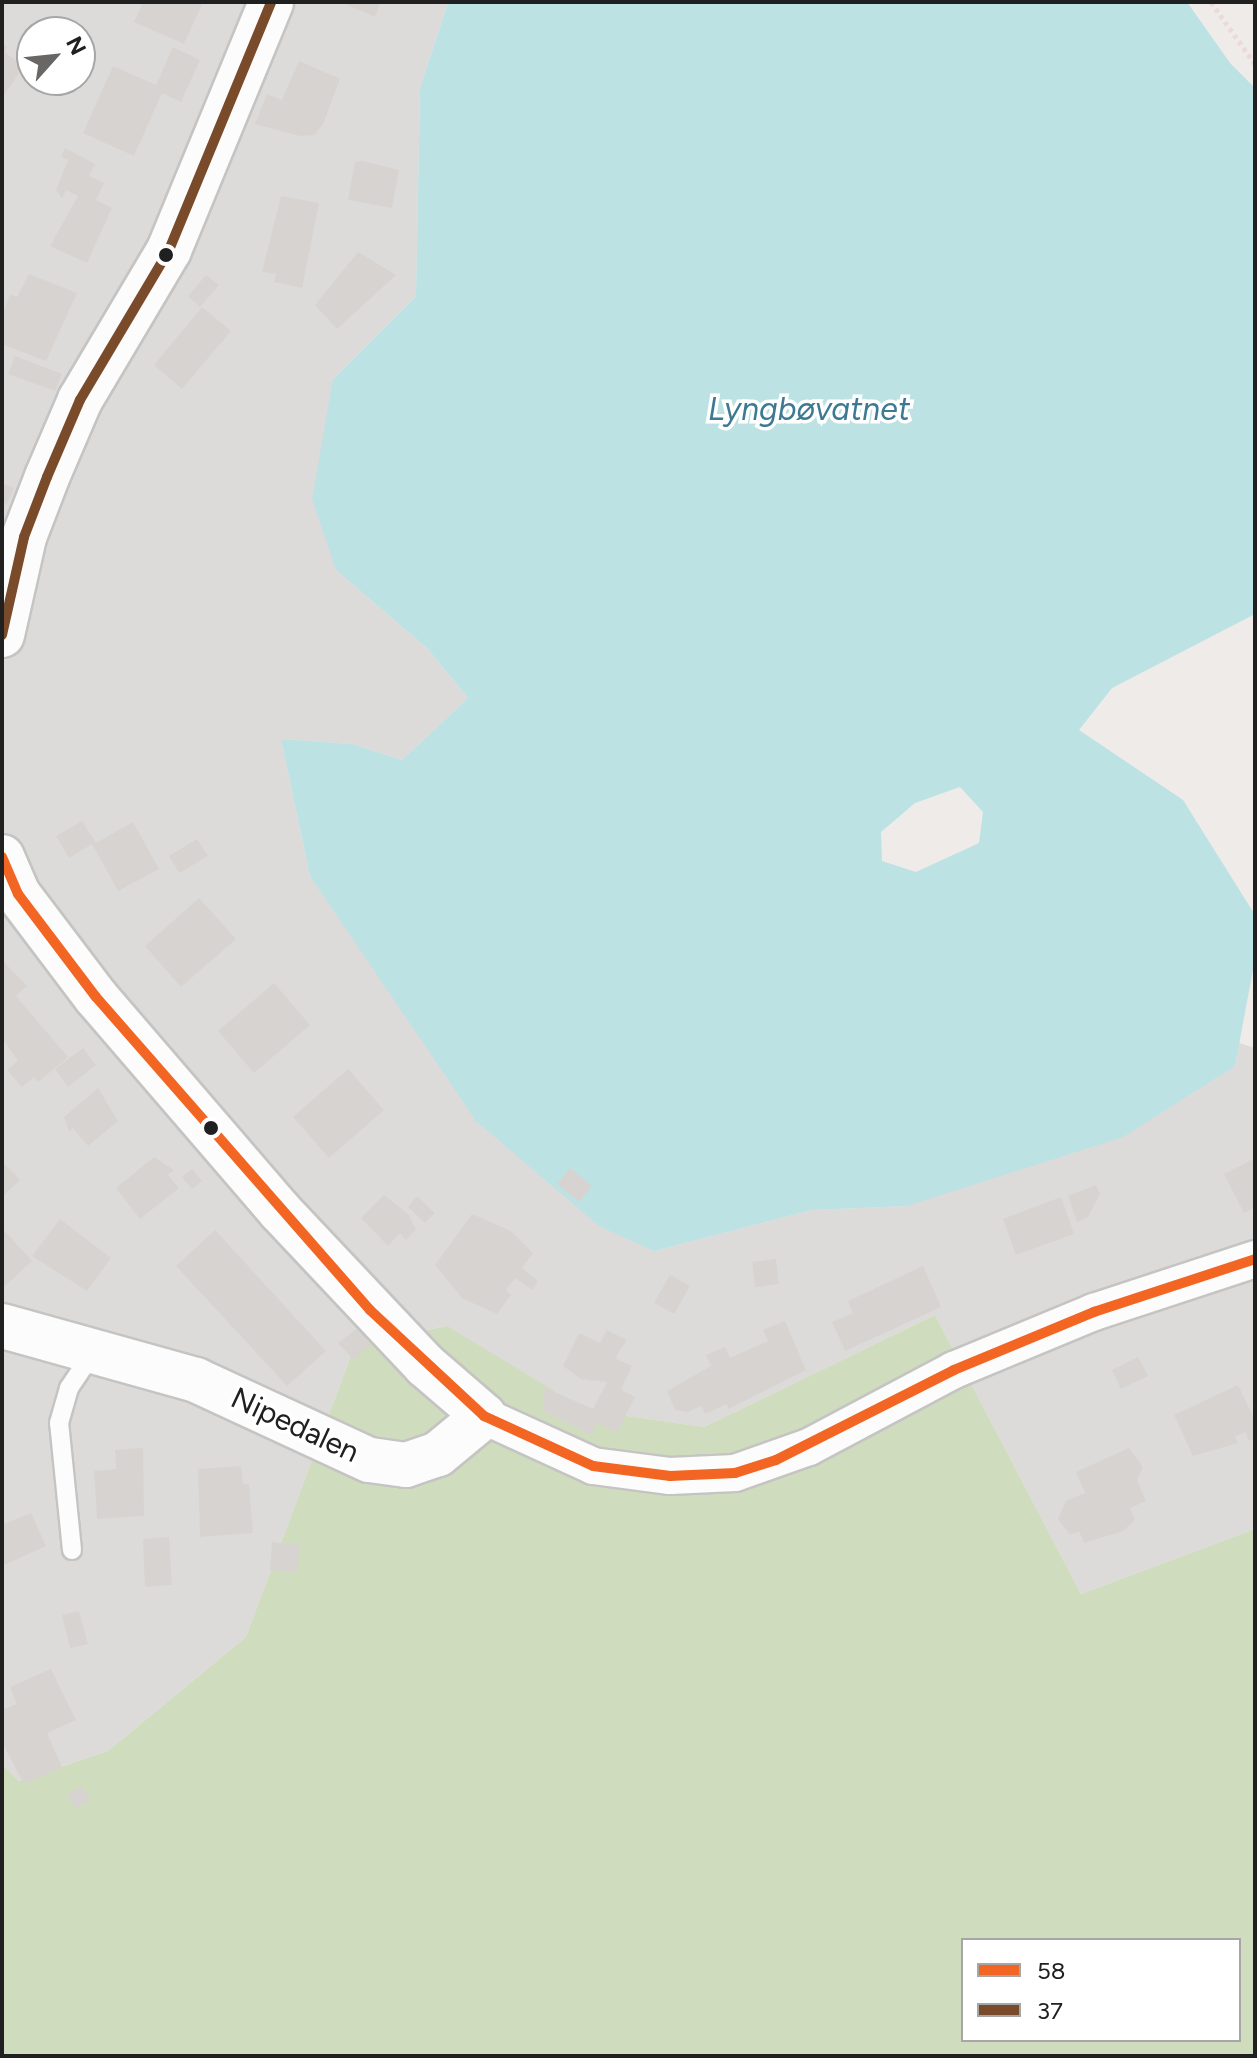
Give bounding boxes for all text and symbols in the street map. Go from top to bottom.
north arrow [16,16,96,96]
text: N [60,32,92,59]
unlabelled marker [158,247,174,263]
water label: Lyngbøvatnet [708,390,910,428]
unlabelled marker [203,1120,219,1136]
street label: Nipedalen [225,1380,365,1470]
legend [961,1938,1241,2042]
text: 58 [1037,1956,1066,1985]
text: 37 [1037,1996,1063,2025]

